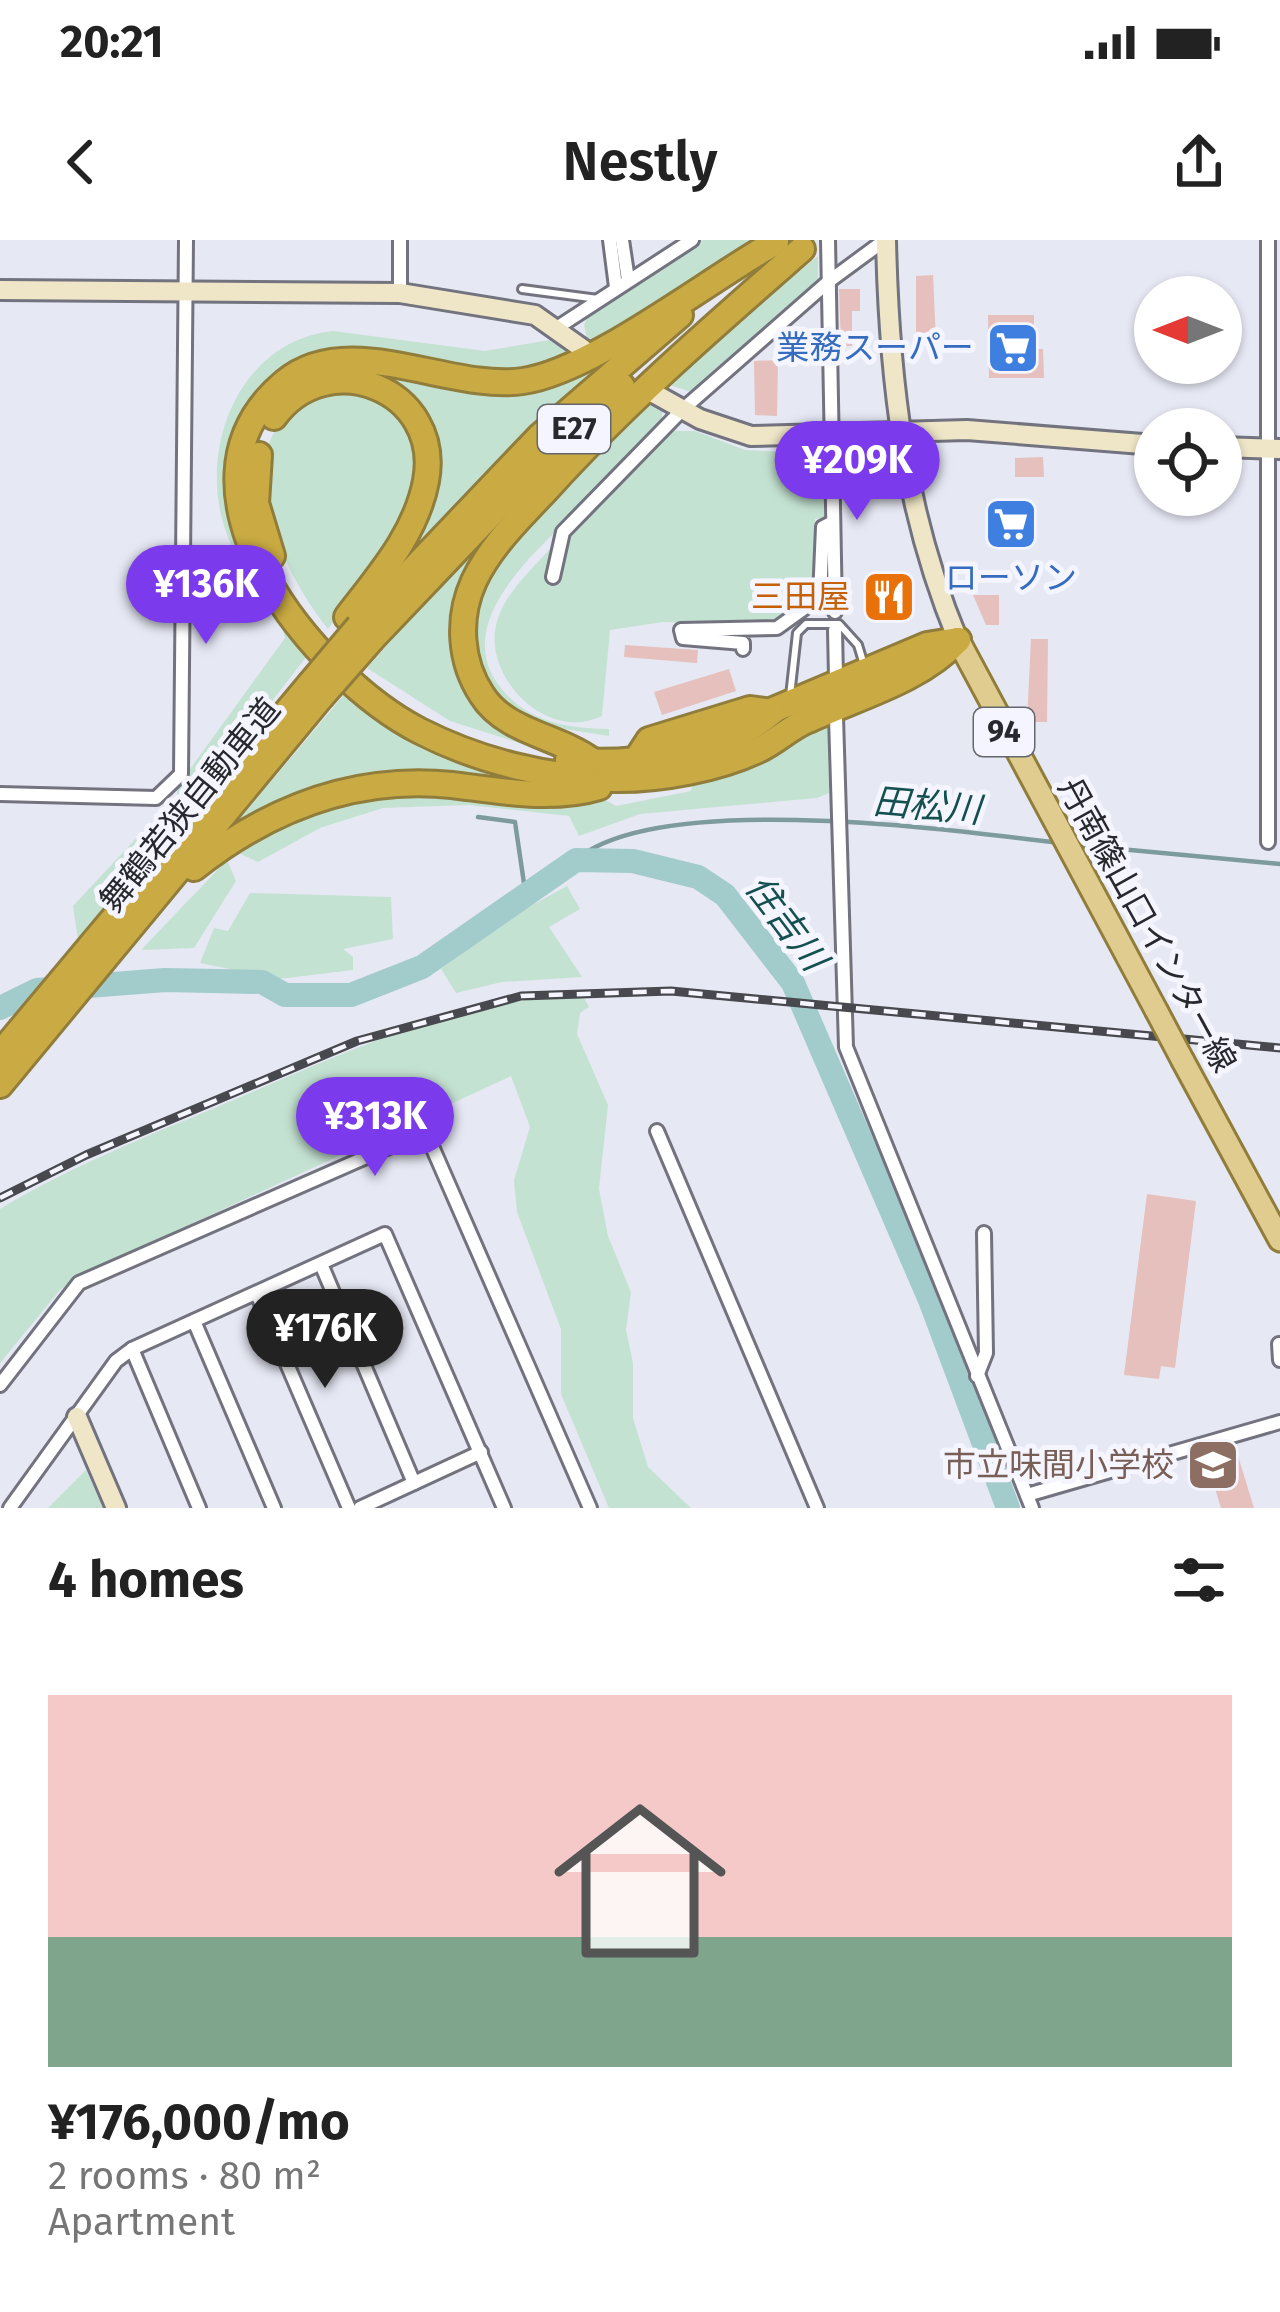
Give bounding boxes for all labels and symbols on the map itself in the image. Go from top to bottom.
north arrow [1134,276,1242,384]
supermarket icon: 業務スーパー [985,320,1041,376]
place label: 業務スーパー [776,328,974,368]
road number: E27 [538,405,610,453]
pin: ¥209K [773,421,941,523]
supermarket icon: ローソン [983,496,1039,552]
pin: ¥136K [122,545,290,647]
place label: ローソン [945,558,1077,598]
restaurant icon: 三田屋 [861,569,917,625]
place label: 三田屋 [751,577,850,617]
street label: 舞鶴若狭自動車道 [91,690,289,920]
road number: 94 [974,708,1034,756]
street label: 丹南篠山口インター線 [1050,771,1244,1079]
water label: 田松川 [871,779,987,833]
water label: 住吉川 [736,867,838,983]
pin: ¥313K [291,1077,459,1179]
pin: ¥176K [241,1289,409,1391]
school or university icon: 市立味間小学校 [1185,1437,1241,1493]
place label: 市立味間小学校 [943,1445,1174,1485]

